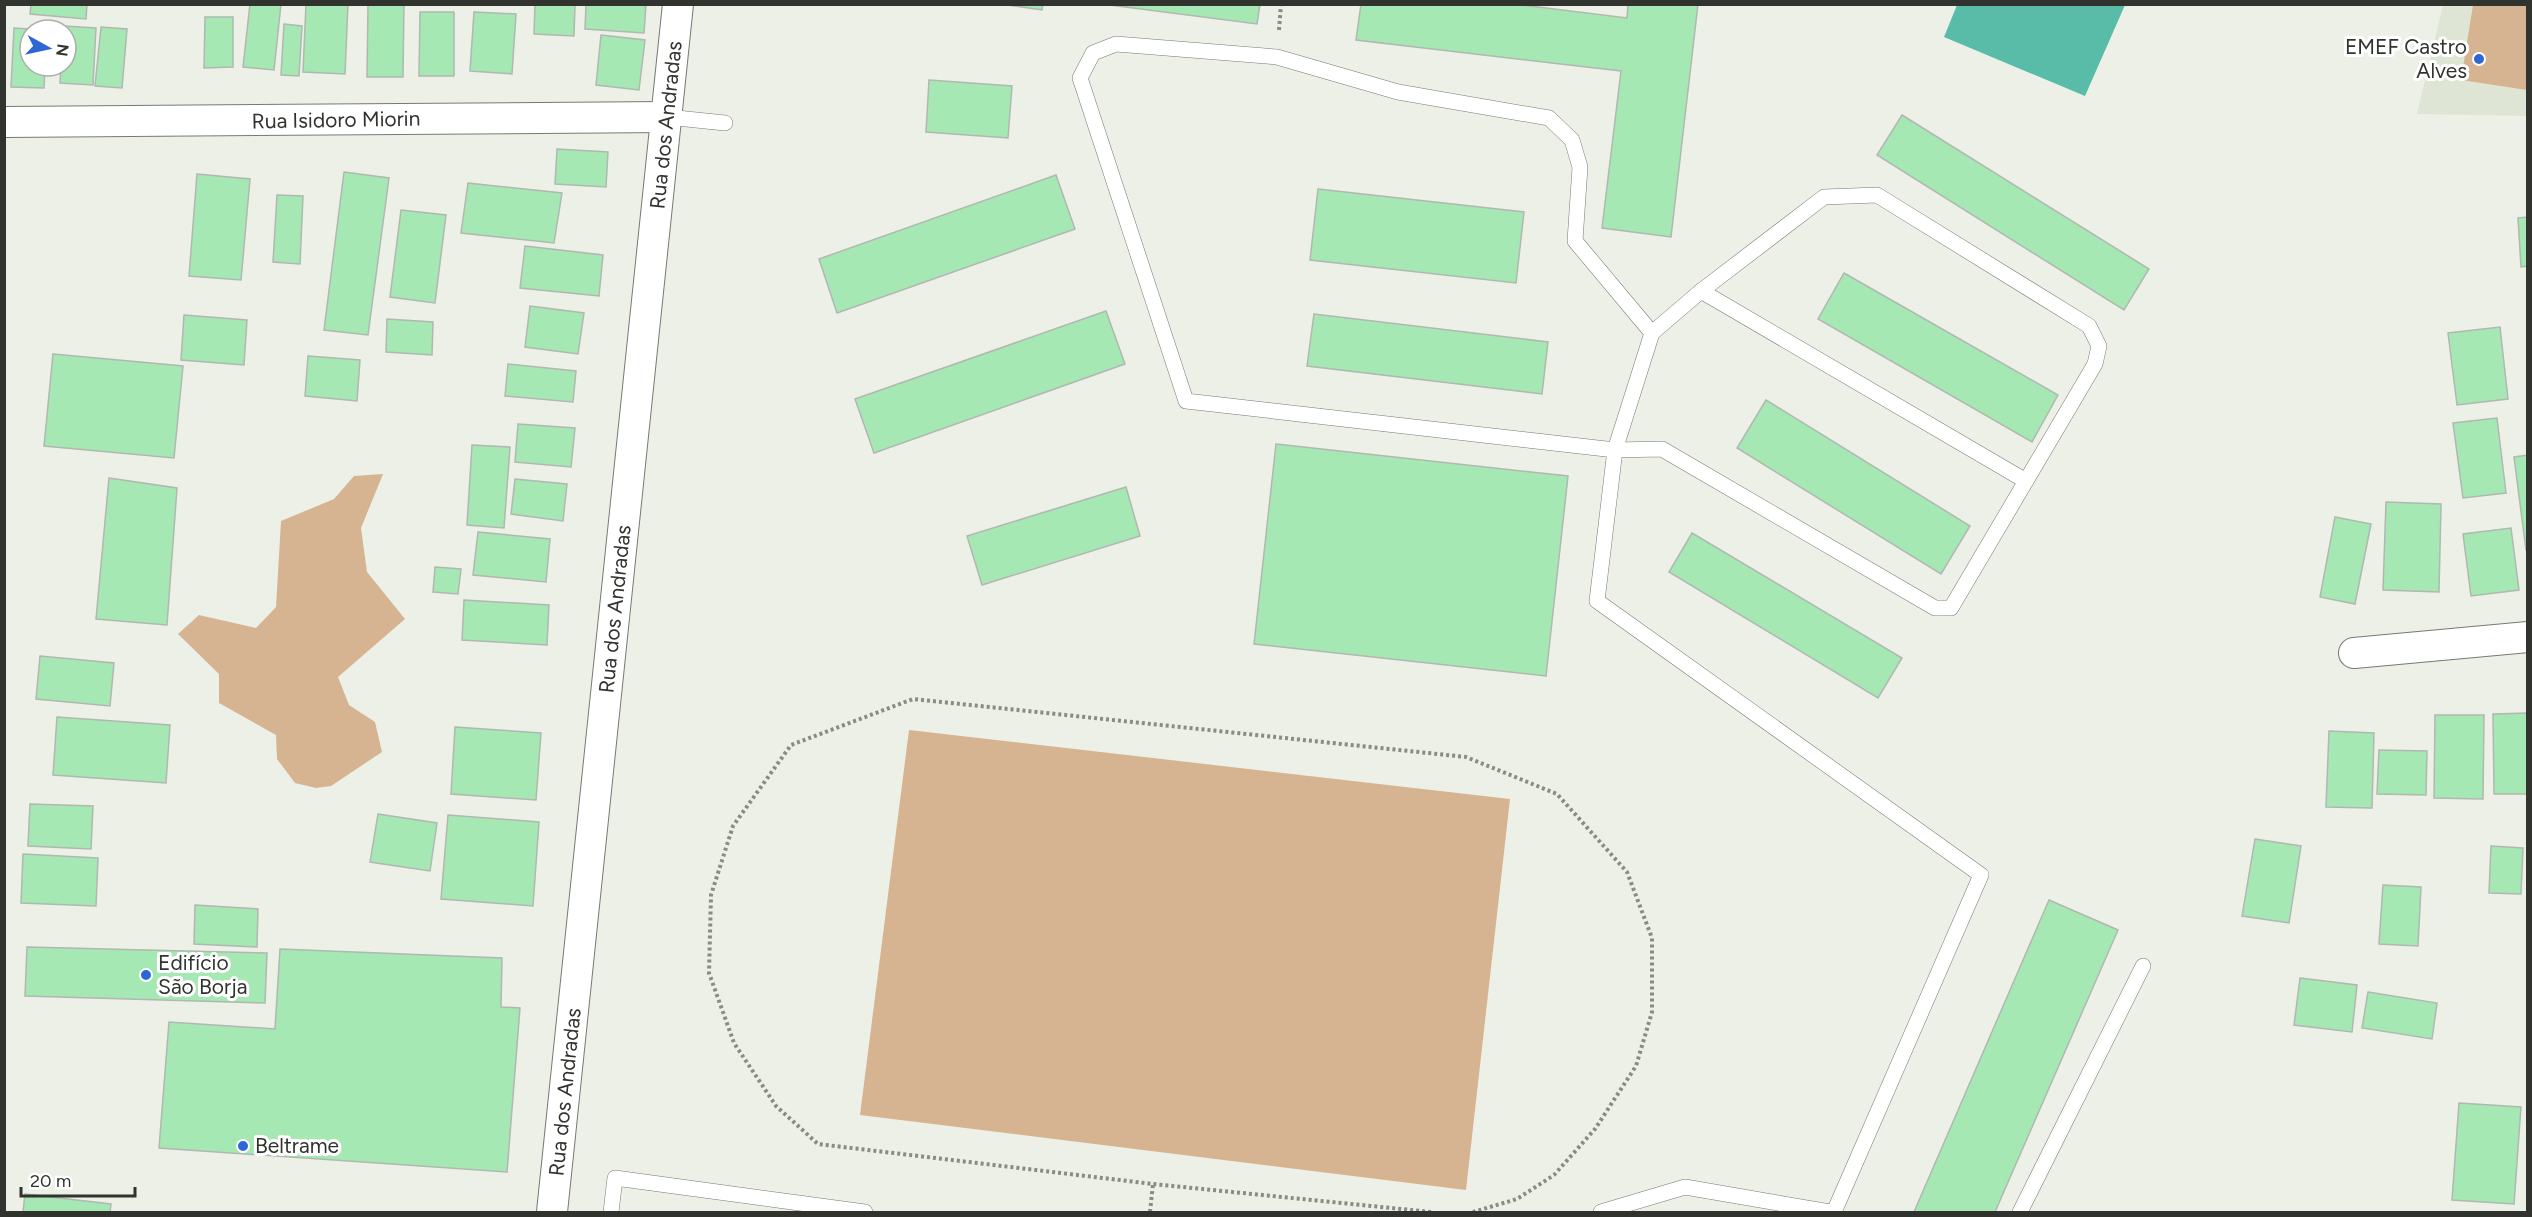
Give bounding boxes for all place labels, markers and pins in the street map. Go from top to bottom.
place label: EMEF Castro Alves [2345,34,2467,83]
marker: EMEF Castro Alves [2472,52,2486,66]
place label: Edifício São Borja [158,950,247,999]
marker: Edifício São Borja [139,968,153,982]
place label: Beltrame [255,1133,339,1158]
marker: Beltrame [236,1139,250,1153]

